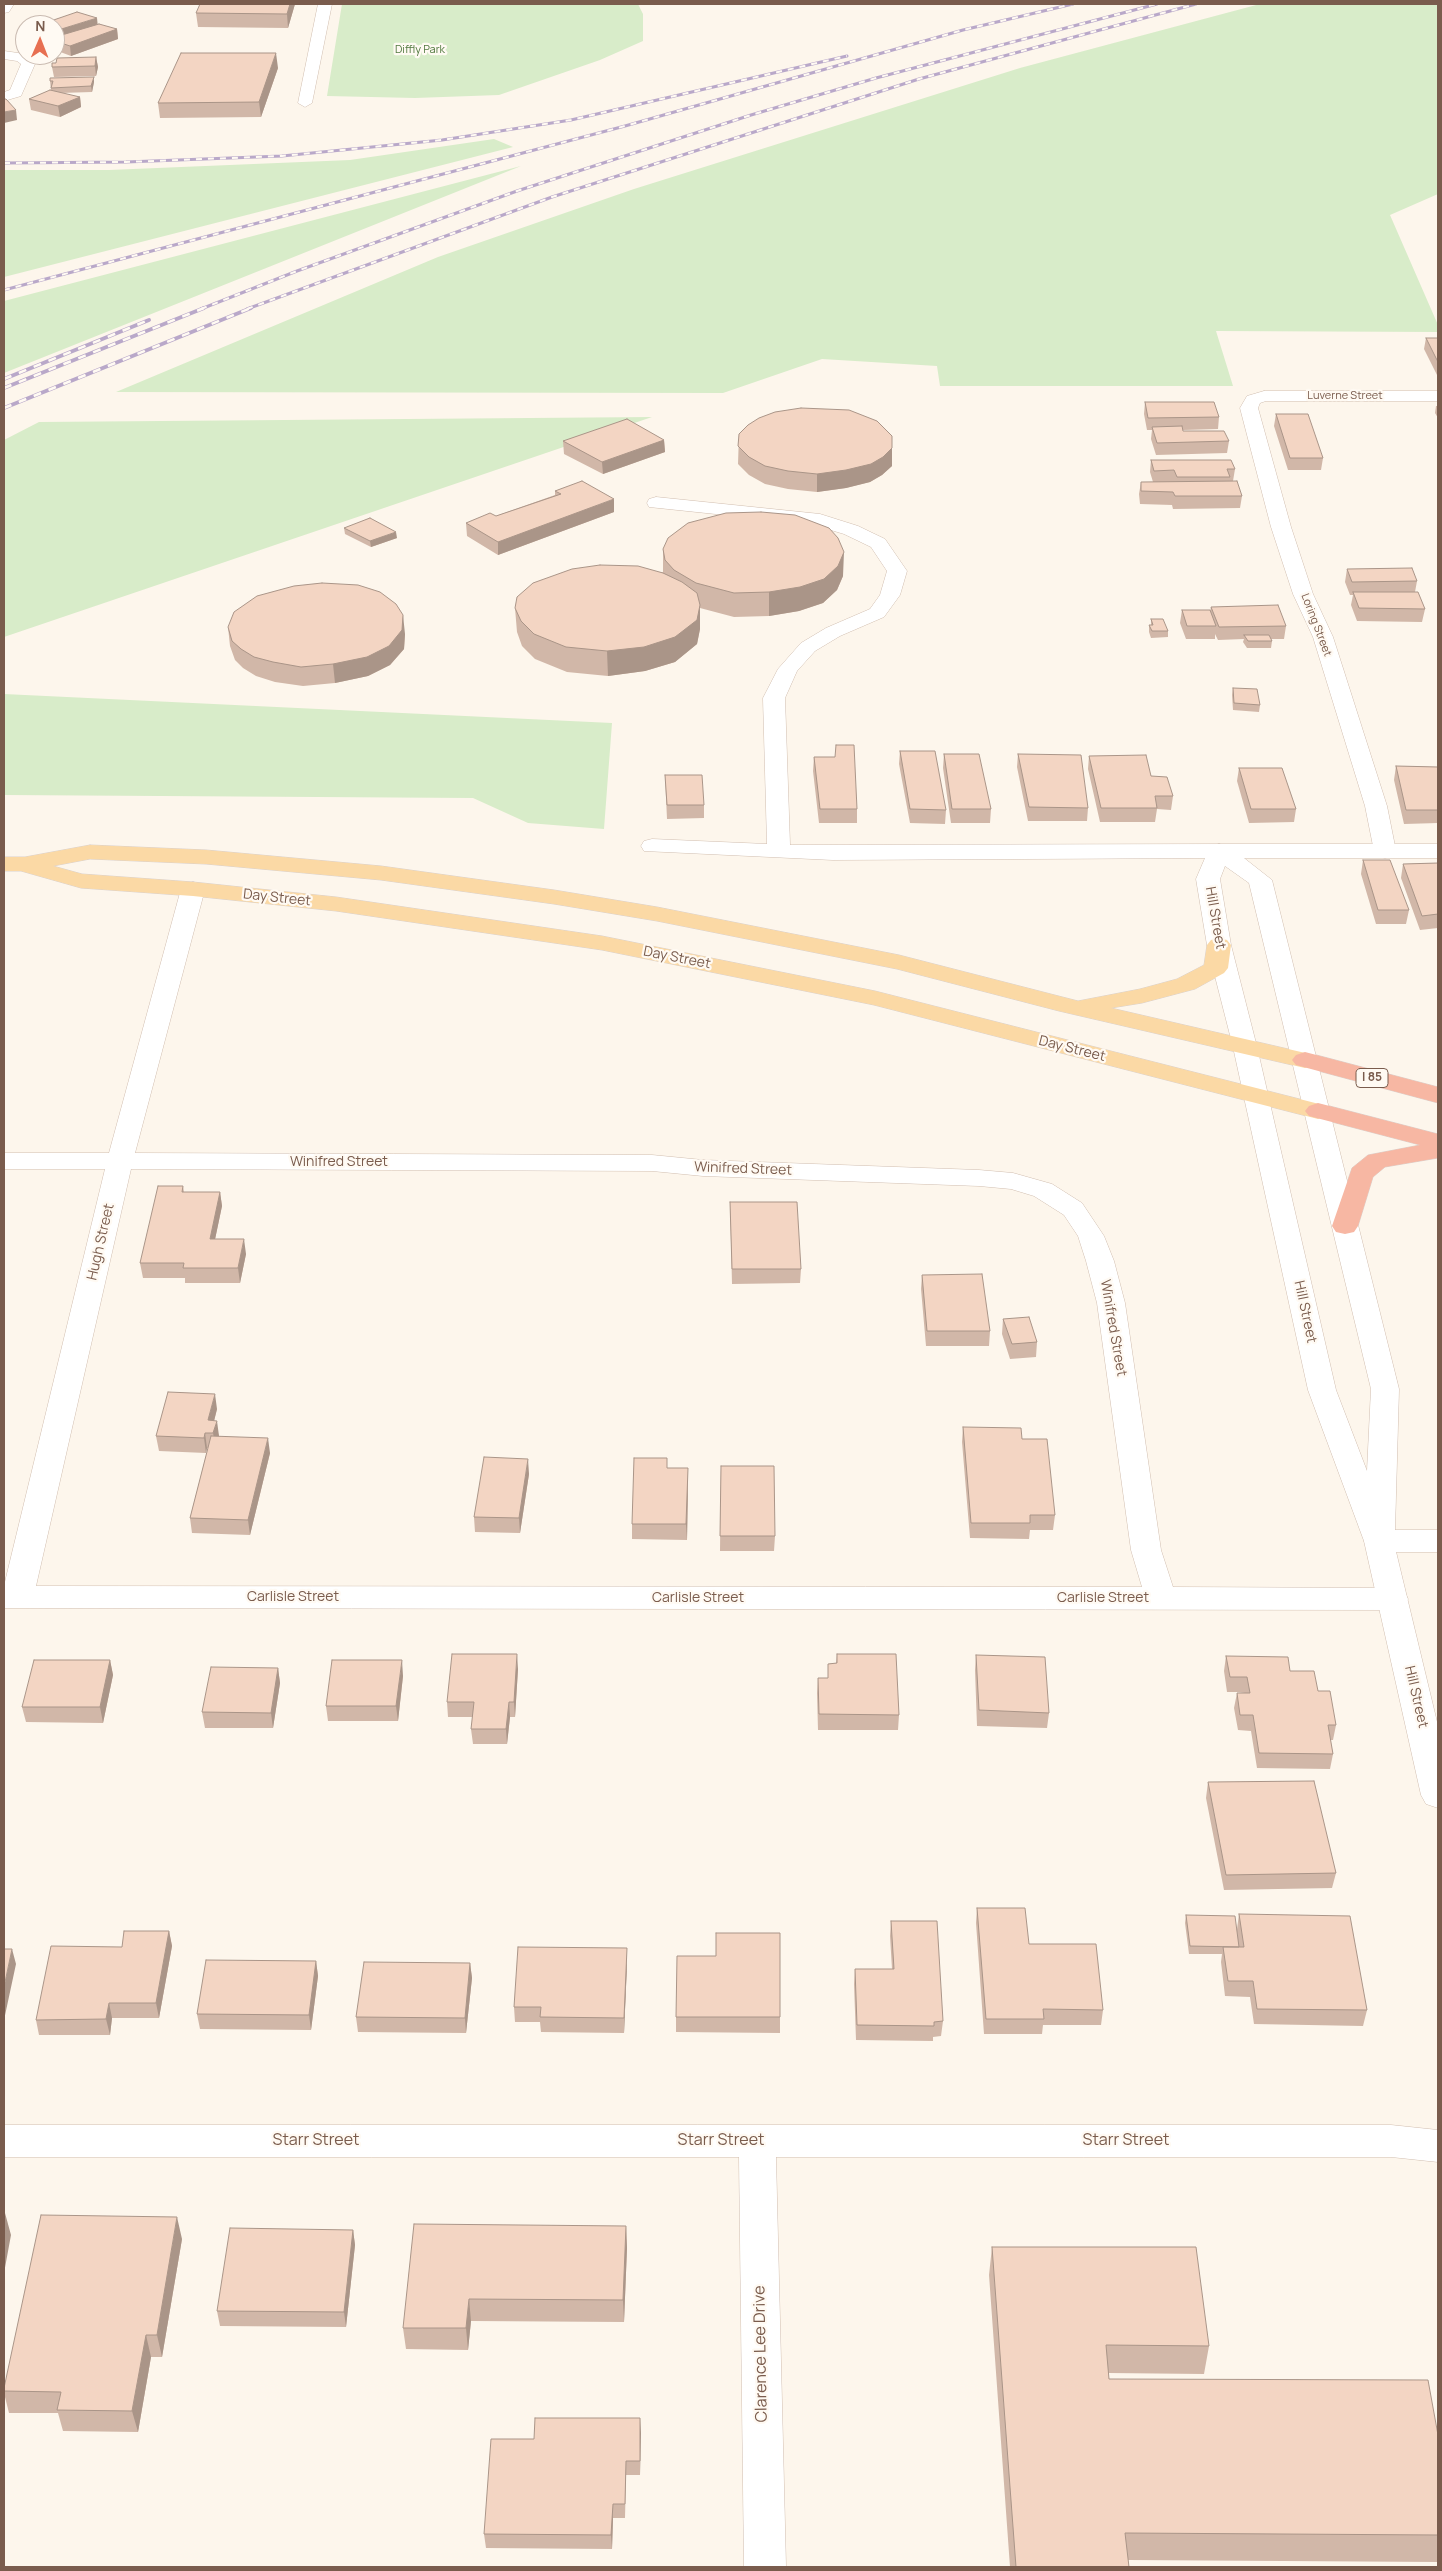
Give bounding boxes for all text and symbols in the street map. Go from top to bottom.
north arrow [15,15,65,65]
text: N [35,16,45,35]
park label: Diffly Park [395,43,445,57]
street label: Luverne Street [1307,389,1383,403]
street label: Loring Street [1298,592,1334,658]
street label: Hill Street [1201,885,1229,951]
street label: Day Street [242,886,312,910]
street label: Day Street [642,943,712,973]
street label: Day Street [1037,1033,1107,1065]
road number: I 85 [1356,1068,1388,1088]
street label: Winifred Street [290,1154,388,1170]
street label: Winifred Street [694,1159,792,1179]
street label: Hugh Street [84,1202,118,1282]
street label: Winifred Street [1096,1278,1130,1378]
street label: Hill Street [1290,1279,1320,1345]
street label: Carlisle Street [247,1589,339,1605]
street label: Carlisle Street [652,1590,744,1606]
street label: Carlisle Street [1057,1590,1149,1606]
street label: Hill Street [1401,1664,1431,1730]
street label: Starr Street [273,2131,359,2151]
street label: Starr Street [678,2131,764,2151]
street label: Starr Street [1083,2131,1169,2151]
street label: Clarence Lee Drive [750,2285,772,2423]

